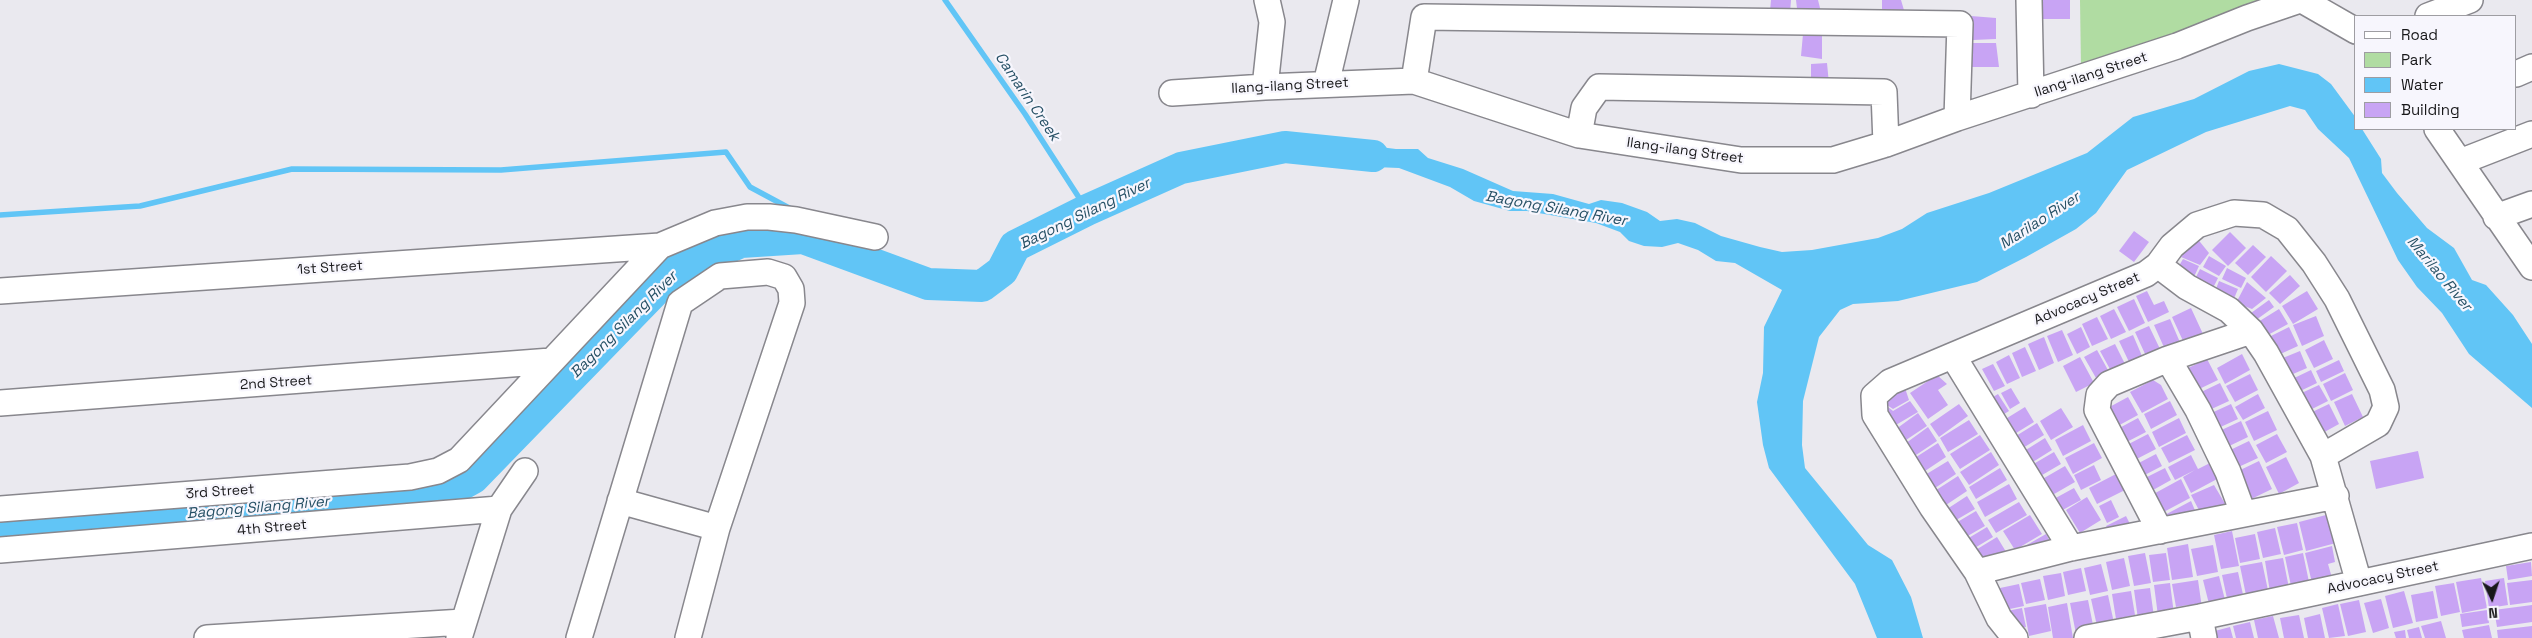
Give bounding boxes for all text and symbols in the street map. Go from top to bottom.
legend [2354,15,2517,130]
text: Road [2401,25,2438,44]
water label: Camarin Creek [991,49,1063,145]
street label: Ilang-ilang Street [2032,49,2150,101]
text: Park [2401,50,2432,69]
street label: Ilang-ilang Street [1231,75,1349,97]
text: Water [2401,75,2443,94]
text: Building [2401,100,2460,119]
street label: Ilang-ilang Street [1626,134,1744,168]
water label: Bagong Silang River [1017,175,1153,253]
water label: Bagong Silang River [1484,188,1628,230]
water label: Marilao River [1997,189,2083,253]
water label: Marilao River [2403,233,2475,315]
street label: 1st Street [297,257,363,279]
water label: Bagong Silang River [567,268,681,382]
street label: Advocacy Street [2032,269,2142,329]
street label: 2nd Street [239,372,313,394]
street label: 3rd Street [185,481,255,503]
water label: Bagong Silang River [186,493,330,523]
street label: 4th Street [236,517,308,539]
street label: Advocacy Street [2326,558,2440,598]
north arrow [2467,573,2517,623]
text: N [2488,604,2498,622]

